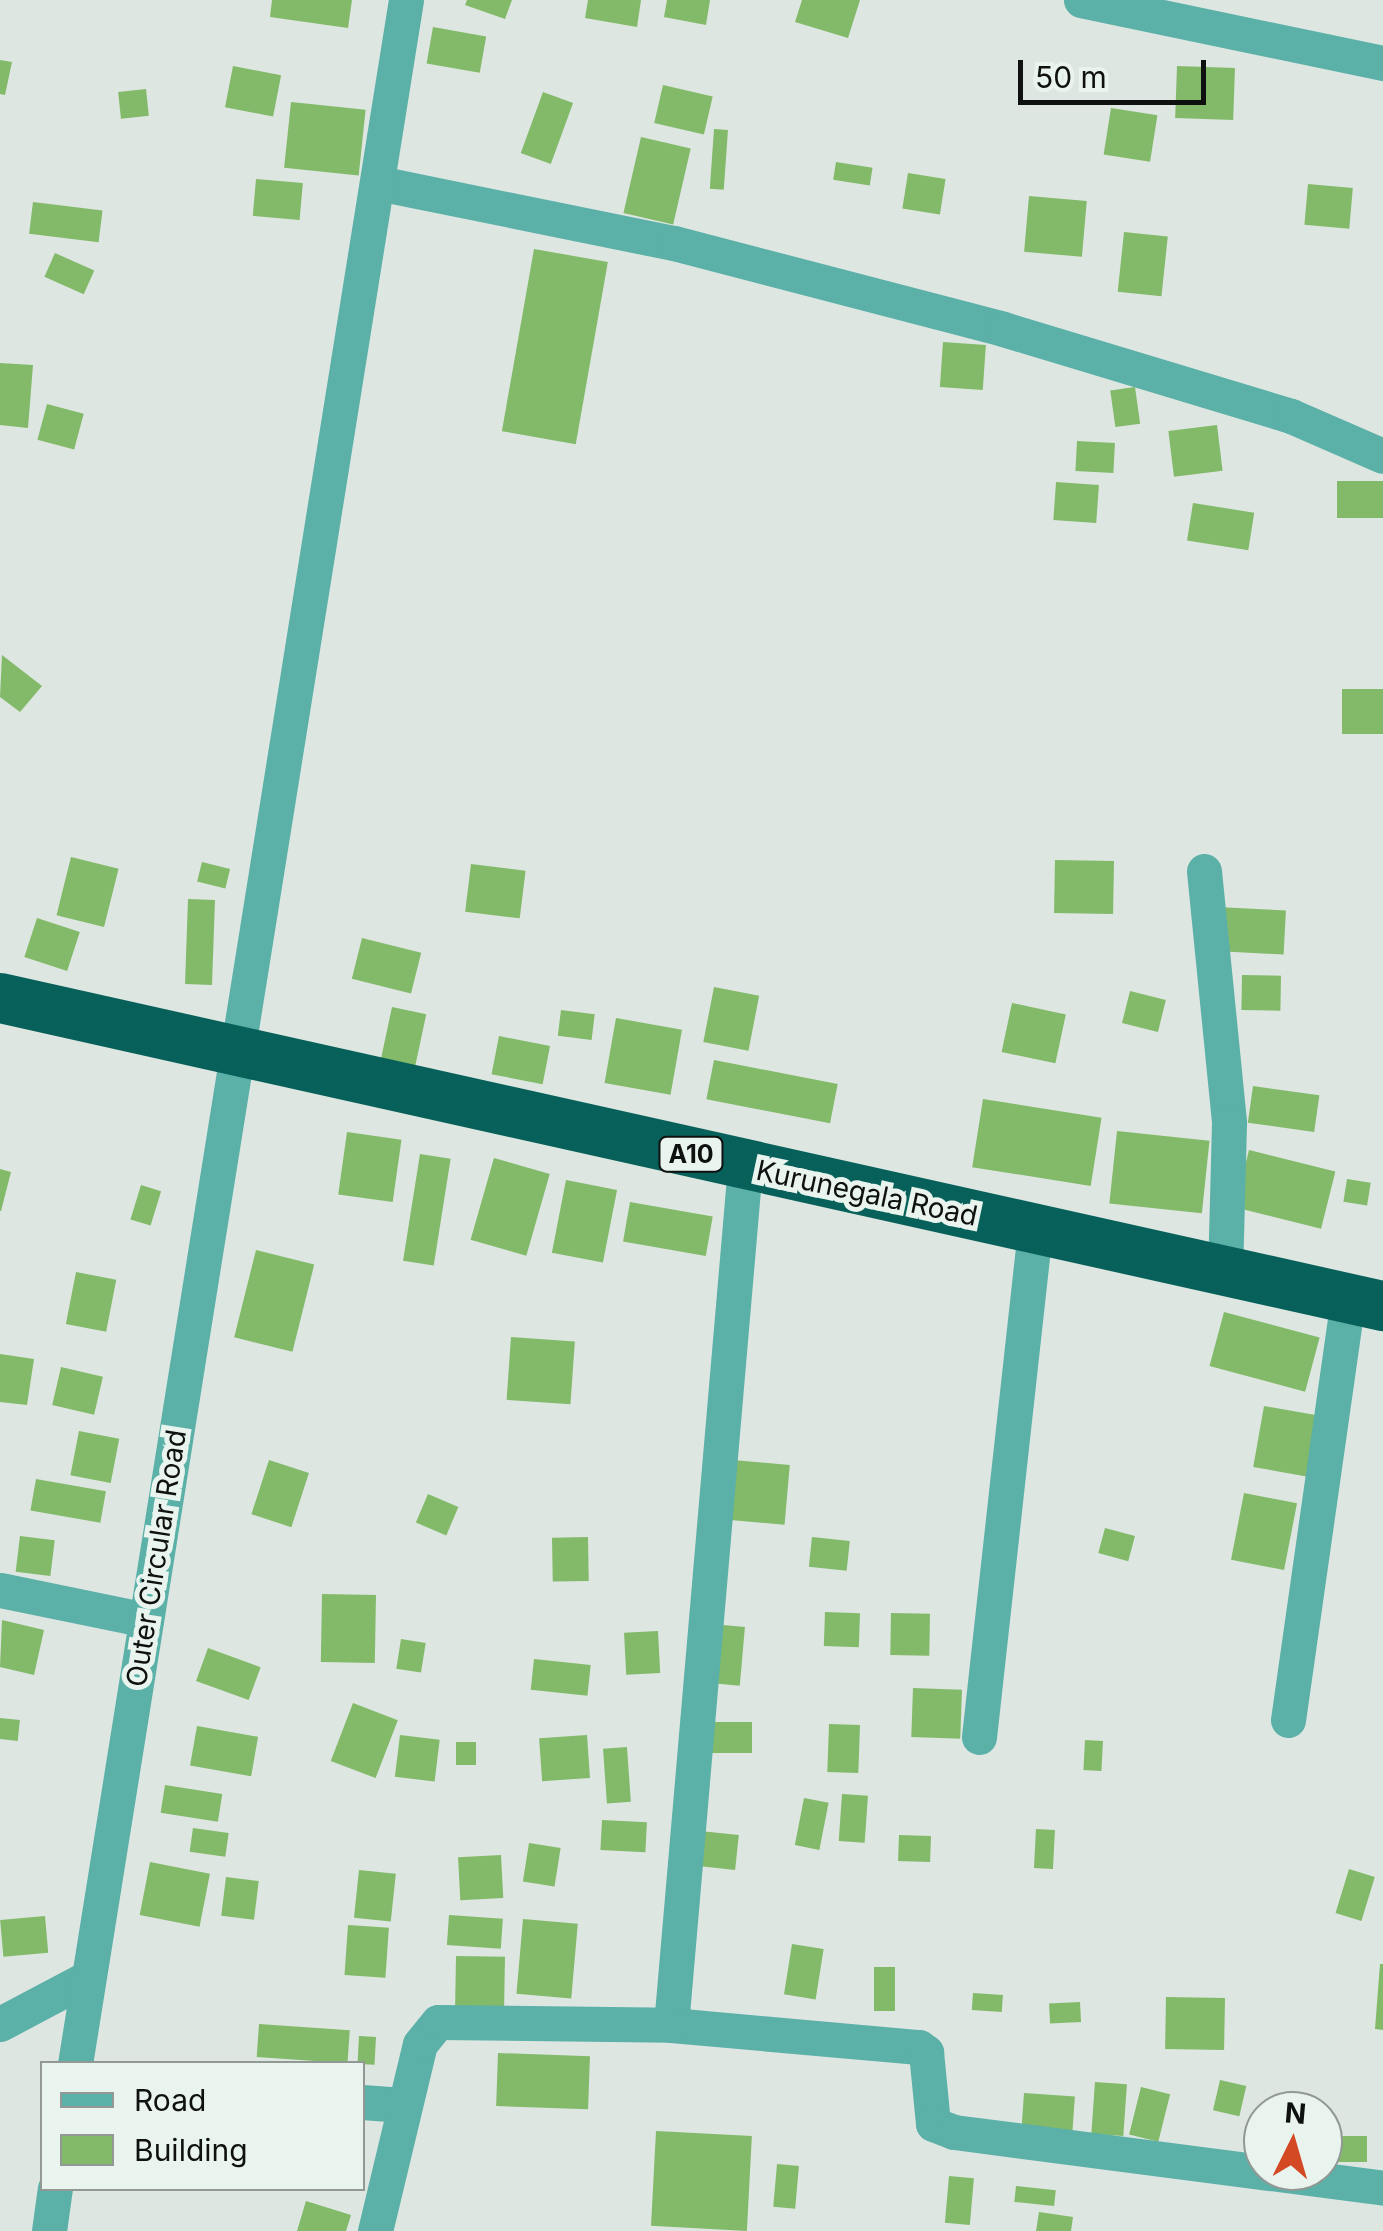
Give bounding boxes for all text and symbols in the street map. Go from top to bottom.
scale bar [1023,40,1210,102]
text: 50 m [1035,59,1107,95]
road number: A10 [656,1134,726,1174]
street label: Kurunegala Road [753,1153,981,1233]
street label: Outer Circular Road [119,1427,193,1689]
legend [40,2061,365,2191]
text: Road [134,2082,206,2118]
north arrow [1243,2091,1343,2191]
text: N [1283,2095,1308,2131]
text: Building [134,2132,248,2168]

